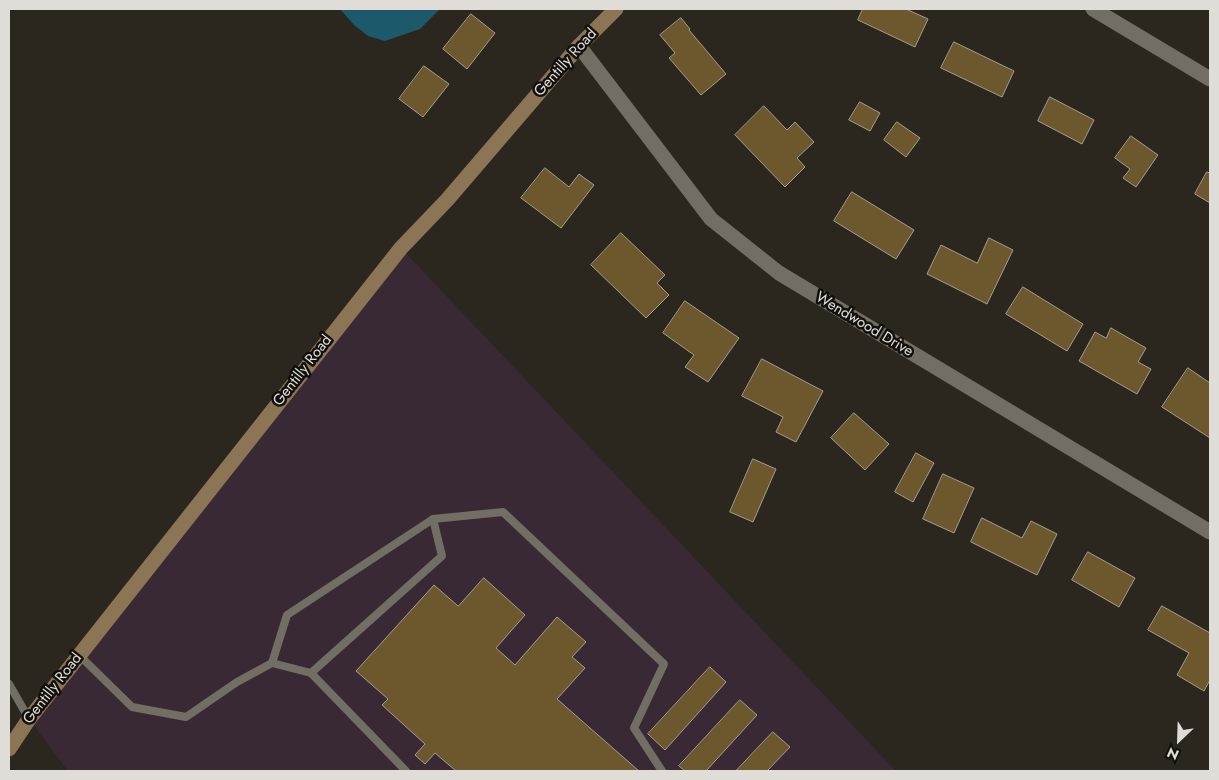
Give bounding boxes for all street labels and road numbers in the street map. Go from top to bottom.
street label: Gentilly Road [531,25,601,101]
street label: Wendwood Drive [812,289,916,361]
street label: Gentilly Road [270,332,336,410]
street label: Gentilly Road [20,650,86,728]

